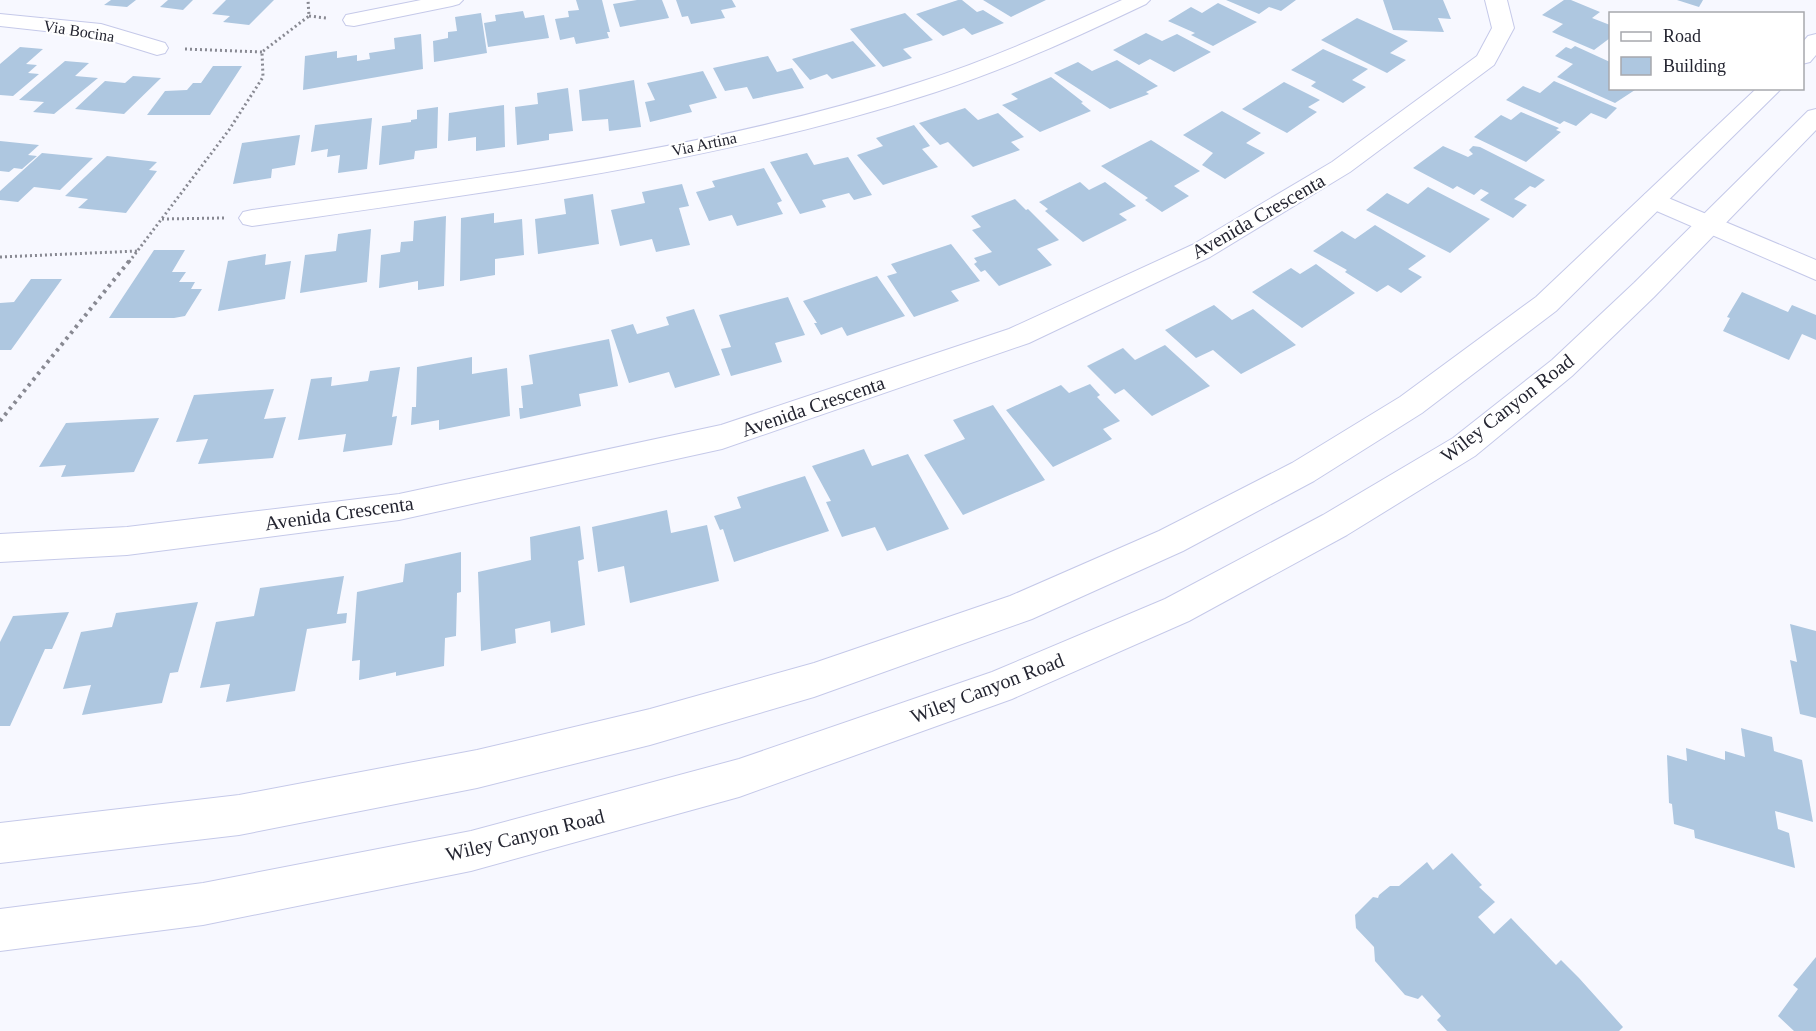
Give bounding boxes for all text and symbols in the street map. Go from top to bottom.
legend [1609,12,1804,90]
street label: Via Bocina [42,17,116,45]
text: Road [1663,26,1701,46]
text: Building [1663,56,1726,76]
street label: Via Artina [670,129,738,159]
street label: Avenida Crescenta [1187,169,1329,263]
street label: Wiley Canyon Road [1436,349,1578,467]
street label: Avenida Crescenta [738,371,888,441]
street label: Avenida Crescenta [263,492,415,534]
street label: Wiley Canyon Road [907,649,1067,728]
street label: Wiley Canyon Road [444,805,607,866]

